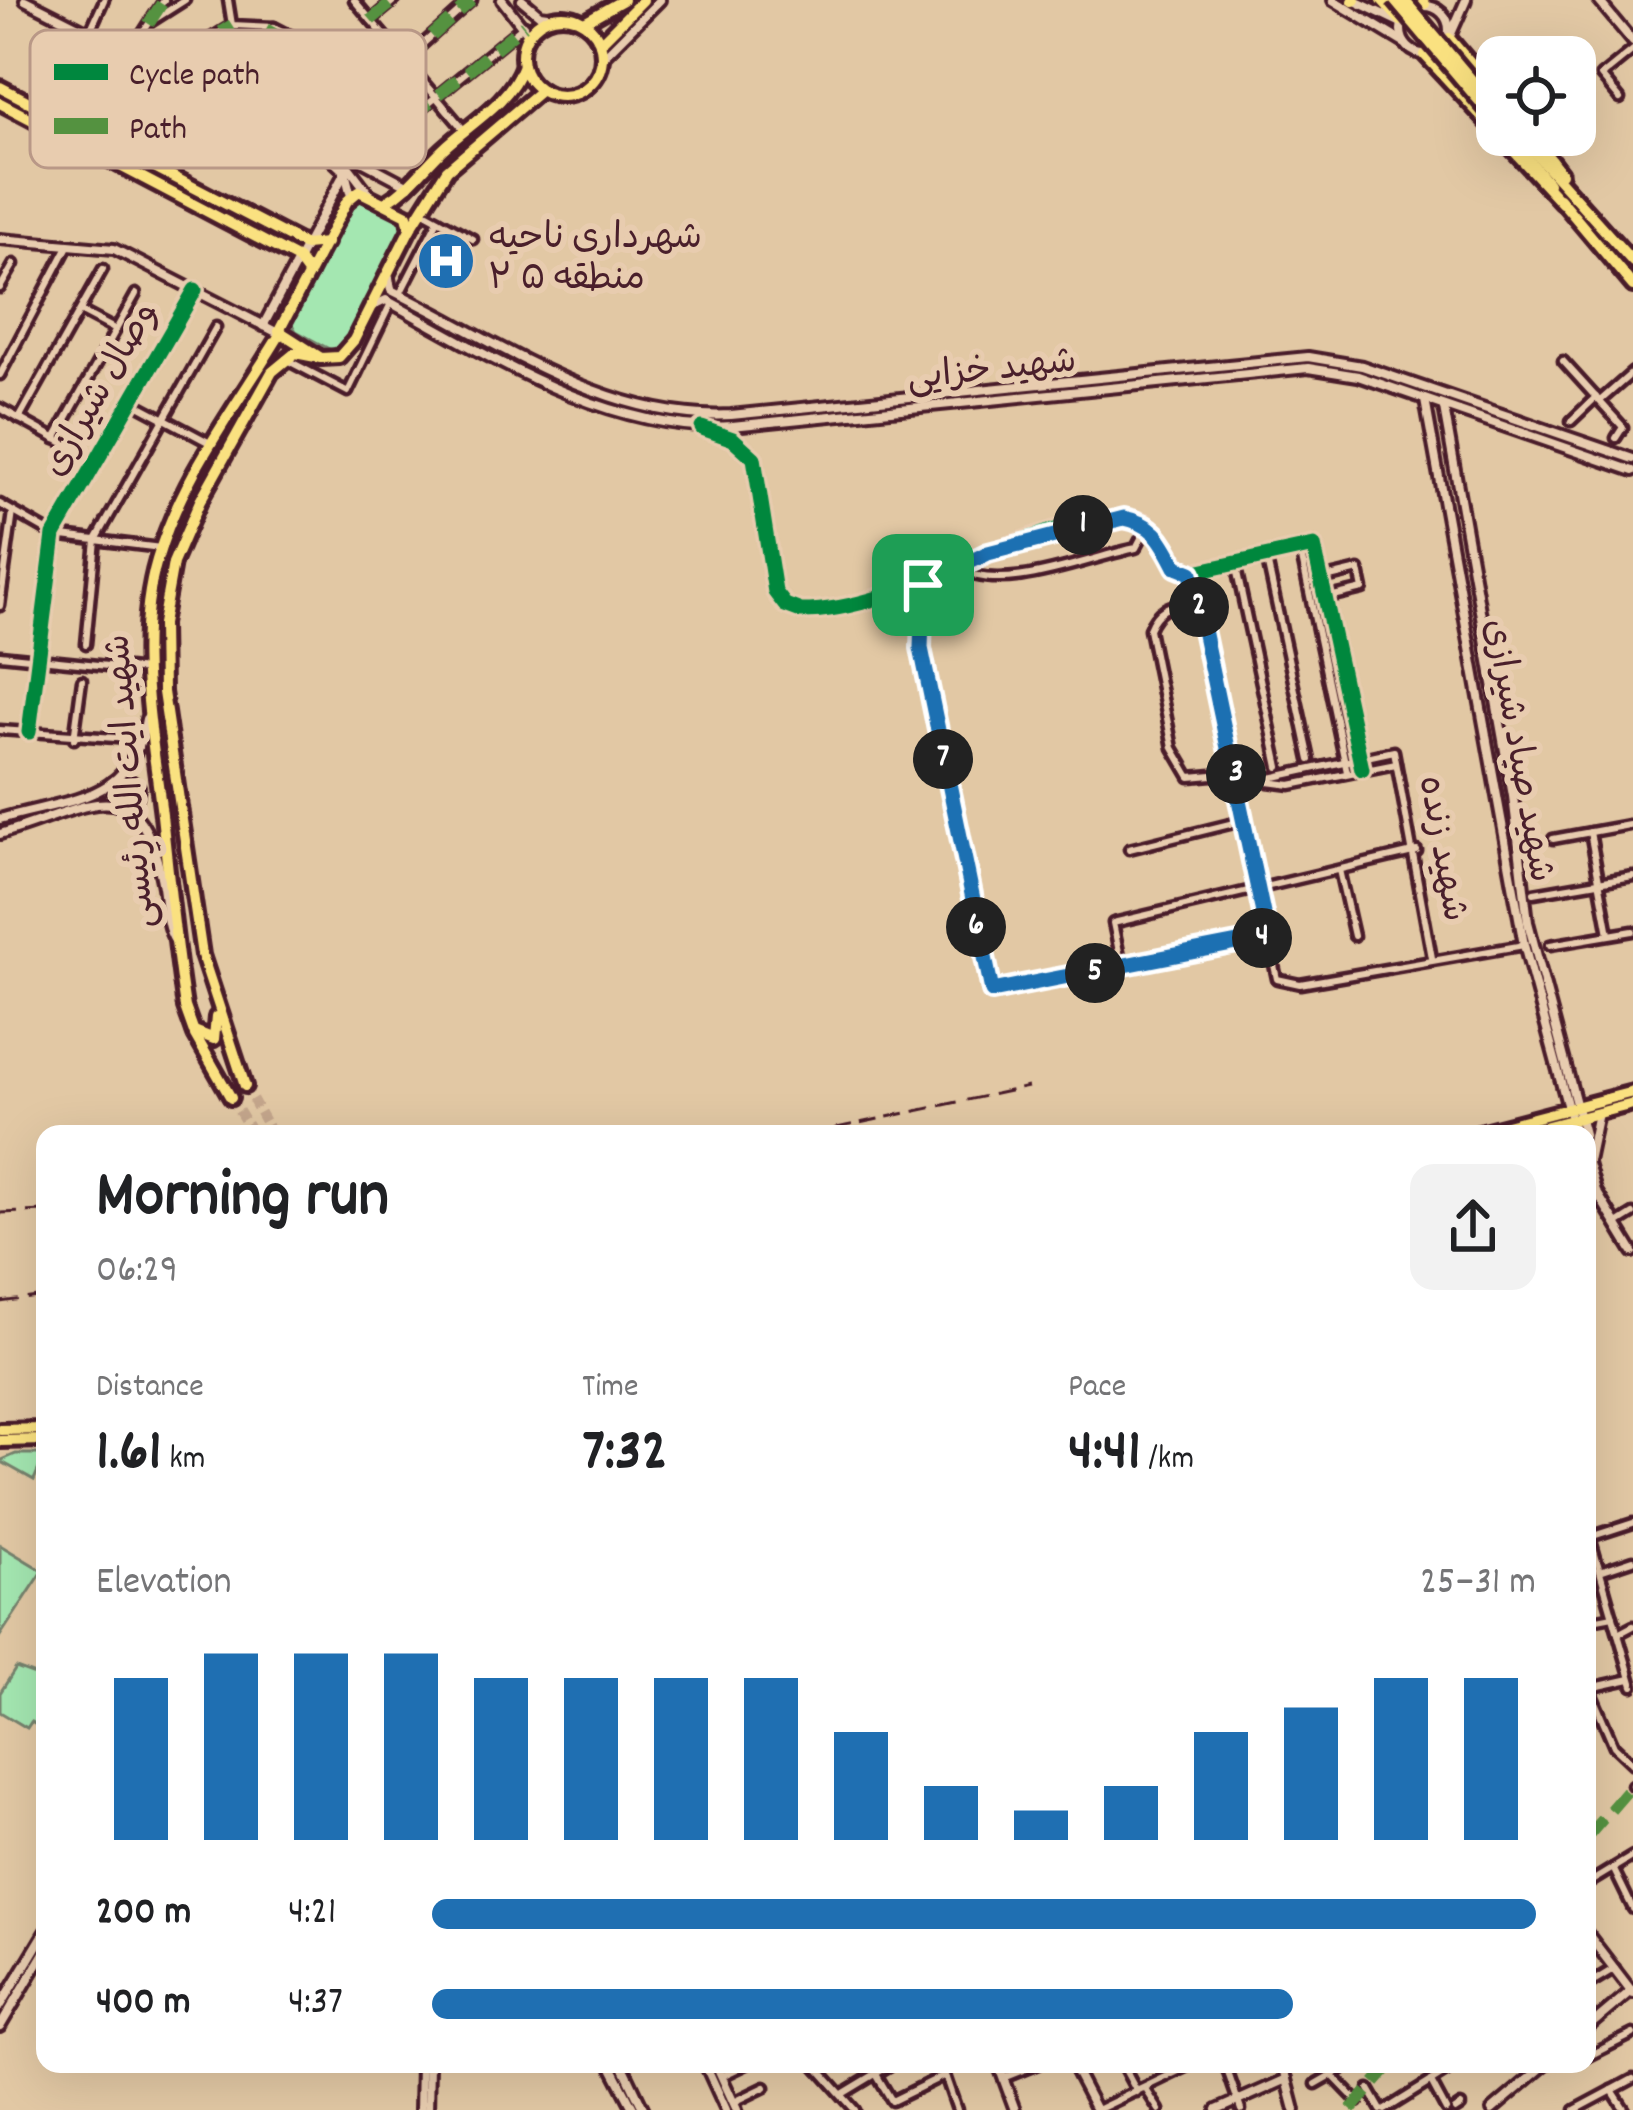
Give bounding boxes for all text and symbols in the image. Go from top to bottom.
legend [30,30,426,168]
map controls [1476,36,1596,156]
button: locate [1476,36,1596,156]
text: Cycle path [129,54,260,101]
text: Path [129,108,187,155]
place label: شهرداری ناحیه ۲ منطقه ۵ [488,214,702,307]
hospital icon: شهرداری ناحیه ۲ منطقه ۵ [415,230,477,292]
street label: وصال شیرازی [32,292,174,488]
street label: شهید خزایی [905,337,1079,407]
pin: 1 [1053,495,1113,555]
text: 1 [1079,501,1087,548]
pin [872,534,974,636]
icon: arrive [890,552,956,618]
pin: 2 [1169,577,1229,637]
text: 2 [1192,583,1206,630]
street label: شهید صیاد شیرازی [1467,615,1565,887]
street label: شهید ایت الله رِئیسی [94,632,172,930]
pin: 7 [913,729,973,789]
text: 7 [937,735,949,782]
pin: 3 [1206,744,1266,804]
text: 3 [1229,750,1243,797]
street label: شهید زنده [1402,772,1478,926]
pin: 6 [946,897,1006,957]
text: 6 [968,903,984,950]
pin: 4 [1232,908,1292,968]
text: 4 [1255,914,1269,961]
pin: 5 [1065,943,1125,1003]
text: 5 [1087,949,1103,996]
text: Morning run [96,1153,389,1247]
button: share [1410,1164,1536,1290]
text: 06:29 [96,1245,178,1300]
text: Distance [96,1365,204,1412]
text: Time [582,1365,638,1412]
text: Pace [1068,1365,1126,1412]
text: 1.61 [96,1412,162,1498]
text: 7:32 [582,1412,668,1498]
text: 4:41 [1068,1412,1141,1498]
text: km [162,1437,205,1484]
text: /km [1141,1437,1194,1484]
text: Elevation [96,1557,232,1612]
text: 25–31 m [1420,1557,1536,1612]
text: 200 m [96,1887,191,1942]
text: 4:21 [288,1887,336,1942]
text: 400 m [96,1977,190,2032]
text: 4:37 [288,1977,343,2032]

